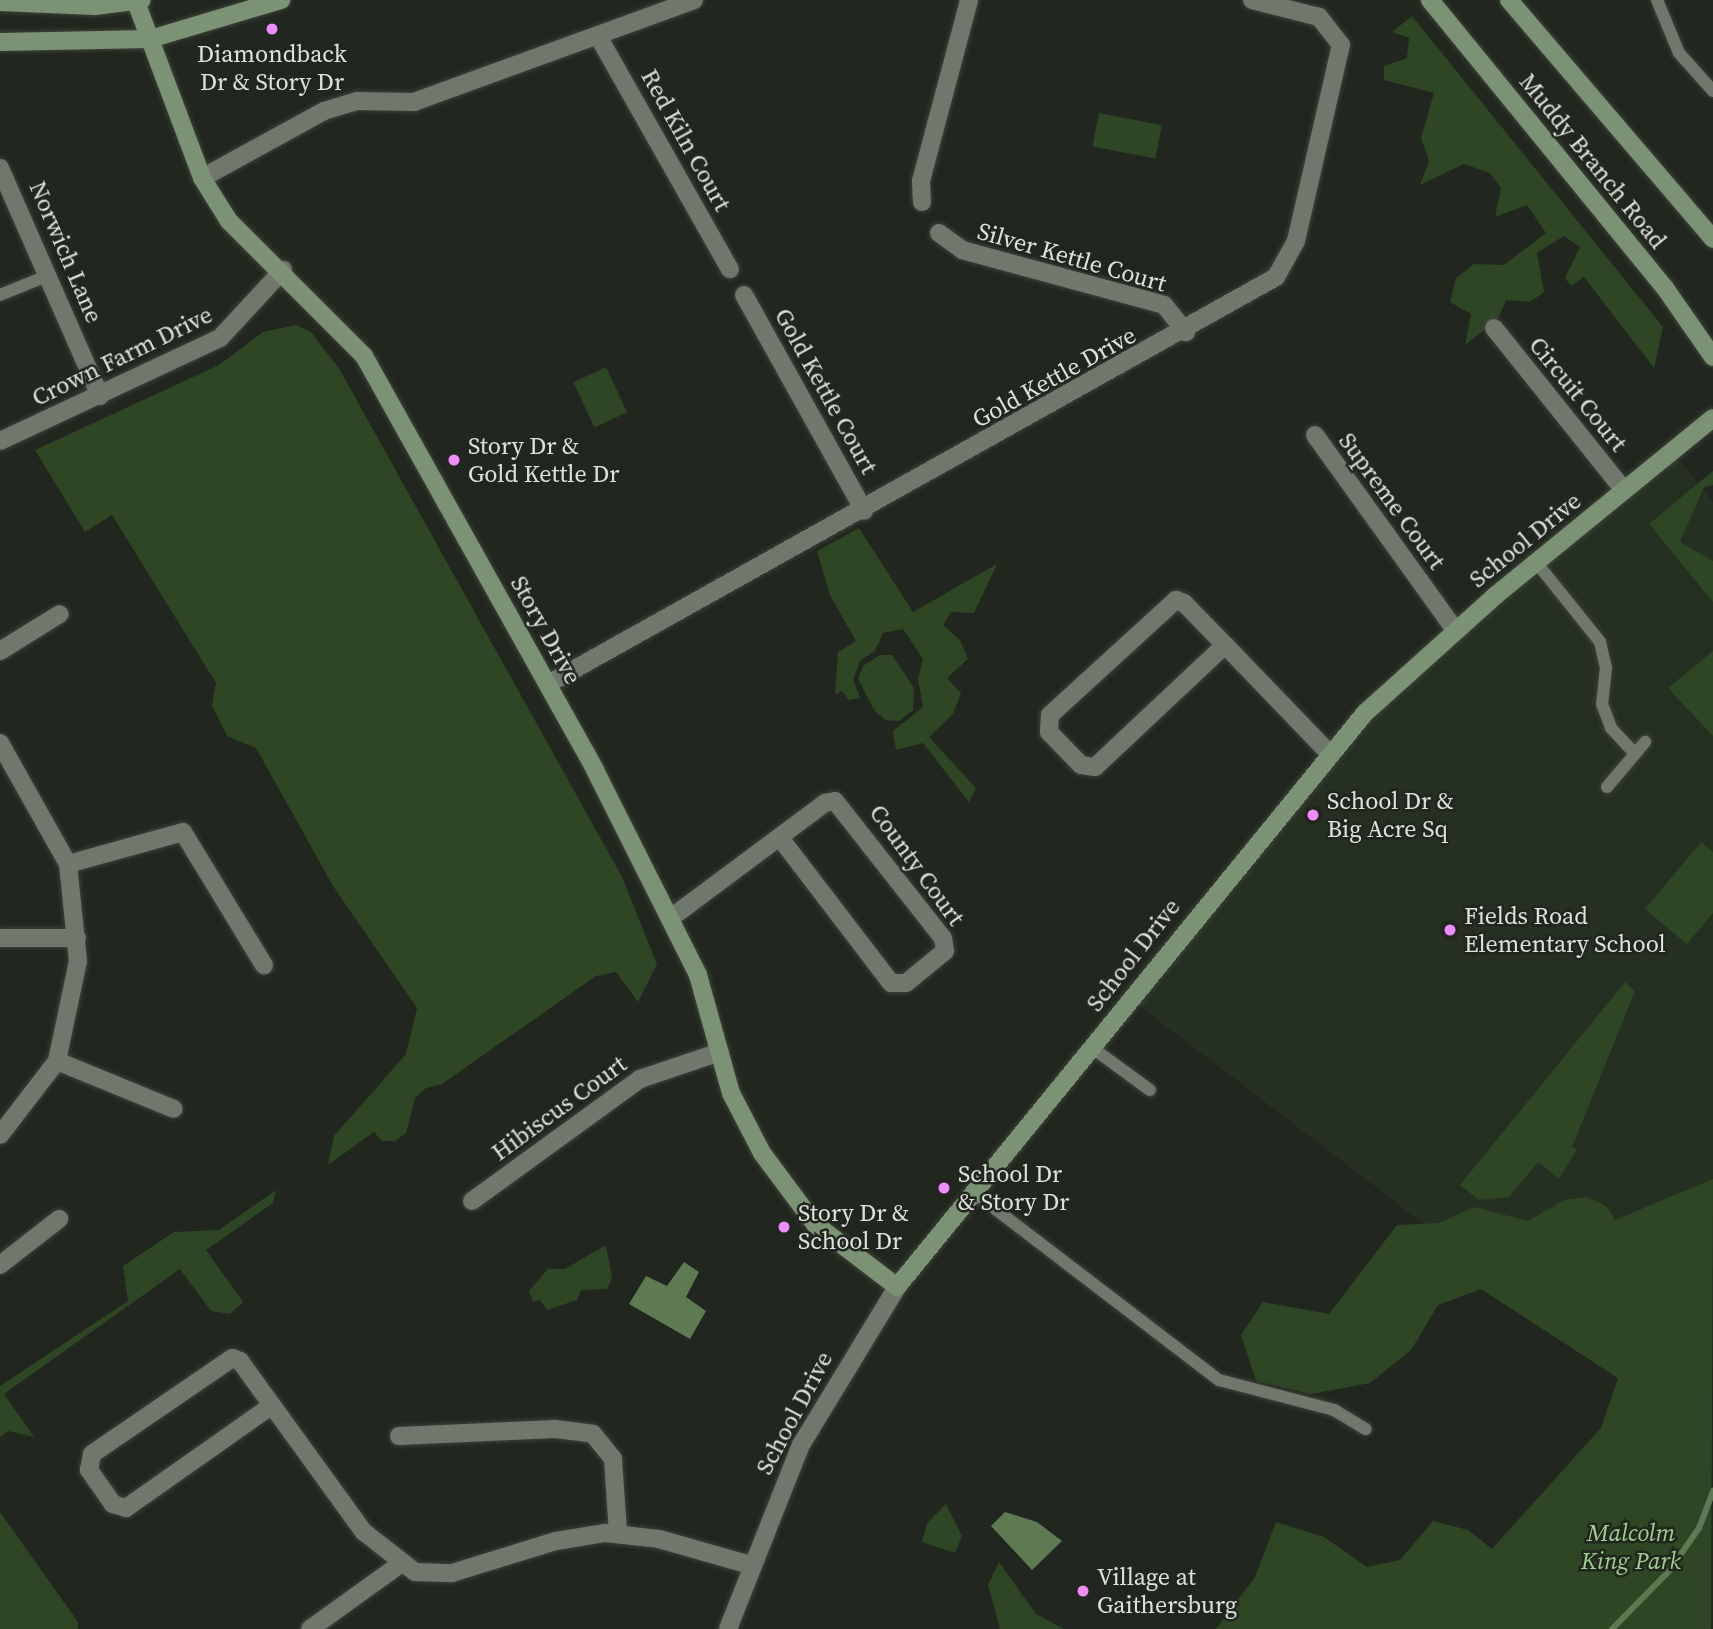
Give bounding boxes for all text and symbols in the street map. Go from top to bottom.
marker: Diamondback Dr & Story Dr [264,21,280,37]
place label: Diamondback Dr & Story Dr [197,40,347,96]
street label: Red Kiln Court [635,64,737,216]
street label: Muddy Branch Road [1513,68,1673,254]
street label: Norwich Lane [23,177,109,327]
street label: Silver Kettle Court [974,216,1170,298]
street label: Crown Farm Drive [27,300,217,412]
street label: Gold Kettle Court [769,303,883,479]
street label: Gold Kettle Drive [967,320,1141,434]
street label: Circuit Court [1523,331,1633,457]
street label: Supreme Court [1333,427,1451,575]
place label: Story Dr & Gold Kettle Dr [468,432,619,488]
marker: Story Dr & Gold Kettle Dr [446,452,462,468]
street label: School Drive [1464,486,1586,594]
street label: Story Drive [505,571,587,689]
place label: School Dr & Big Acre Sq [1327,787,1454,843]
street label: County Court [863,799,971,931]
marker: School Dr & Big Acre Sq [1305,807,1321,823]
street label: School Drive [1080,893,1186,1017]
place label: Fields Road Elementary School [1464,902,1666,958]
marker: Fields Road Elementary School [1442,922,1458,938]
street label: Hibiscus Court [486,1049,632,1167]
place label: School Dr & Story Dr [958,1160,1069,1216]
marker: School Dr & Story Dr [936,1180,952,1196]
place label: Story Dr & School Dr [798,1199,909,1255]
marker: Story Dr & School Dr [776,1219,792,1235]
street label: School Drive [750,1347,838,1479]
park label: Malcolm King Park [1581,1519,1681,1575]
place label: Village at Gaithersburg [1097,1563,1237,1619]
marker: Village at Gaithersburg [1075,1583,1091,1599]

